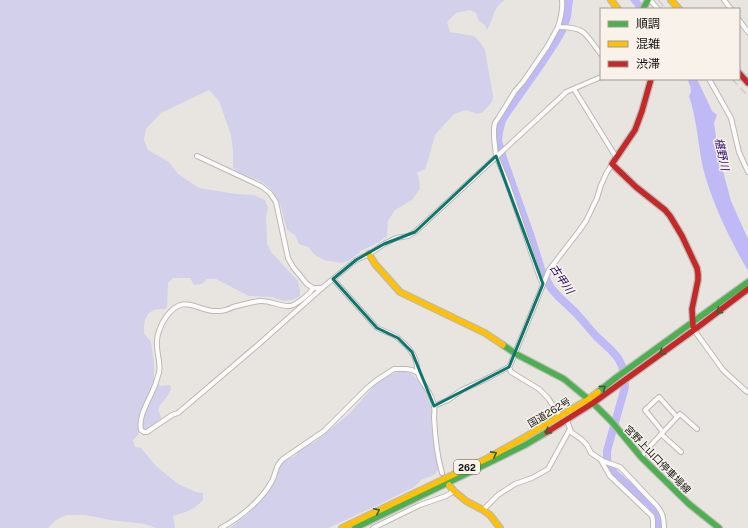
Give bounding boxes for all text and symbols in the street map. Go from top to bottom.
legend [600,8,740,80]
text: 順調 [636,17,660,31]
text: 混雑 [636,37,660,51]
text: 渋滞 [636,57,660,71]
water label: 椹野川 [713,137,732,172]
water label: 古甲川 [548,262,577,297]
one-way arrow [716,306,723,313]
one-way arrow [660,347,667,354]
one-way arrow [598,386,605,393]
street label: 国道262号 [525,394,573,430]
street label: 宮野上山口停車場線 [622,422,694,496]
one-way arrow [545,426,552,434]
one-way arrow [490,452,497,459]
road number: 262 [454,460,480,474]
one-way arrow [373,508,380,516]

